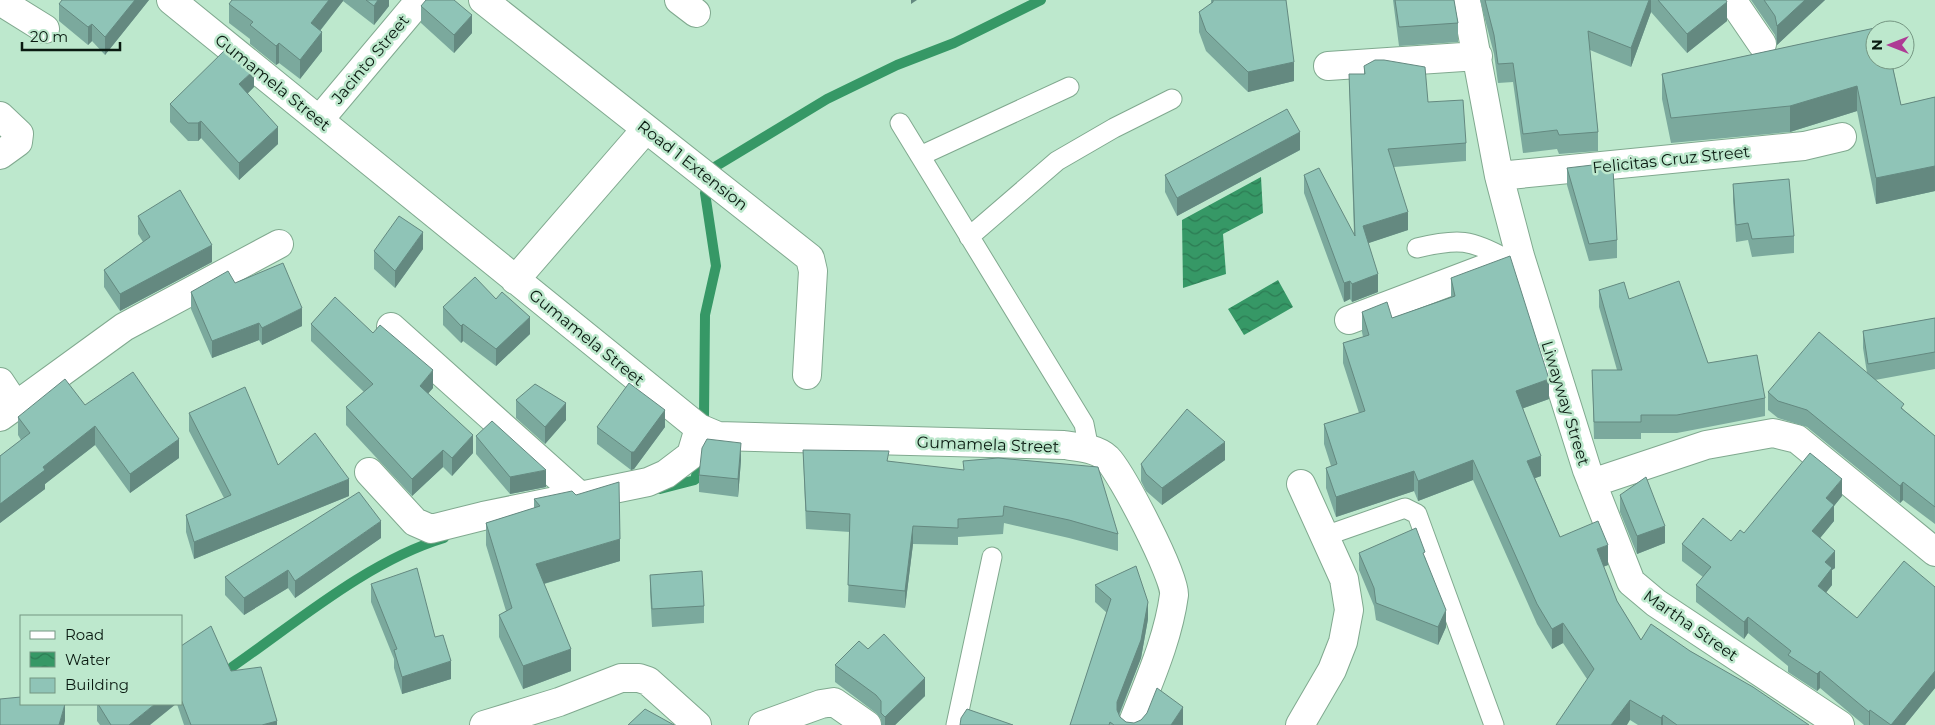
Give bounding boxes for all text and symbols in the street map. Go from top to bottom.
street label: Jacinto Street [327,11,413,108]
scale bar [22,20,120,52]
north arrow [1865,20,1915,70]
text: 20 m [30,27,68,46]
street label: Gumamela Street [211,30,334,135]
text: N [1868,39,1886,51]
street label: Road 1 Extension [634,116,752,214]
street label: Felicitas Cruz Street [1591,142,1751,177]
street label: Gumamela Street [525,285,648,390]
street label: Liwayway Street [1538,339,1594,468]
street label: Gumamela Street [916,433,1060,456]
street label: Martha Street [1640,586,1742,665]
legend [20,615,182,705]
text: Road [65,625,104,644]
text: Water [65,650,111,669]
text: Building [65,675,129,694]

